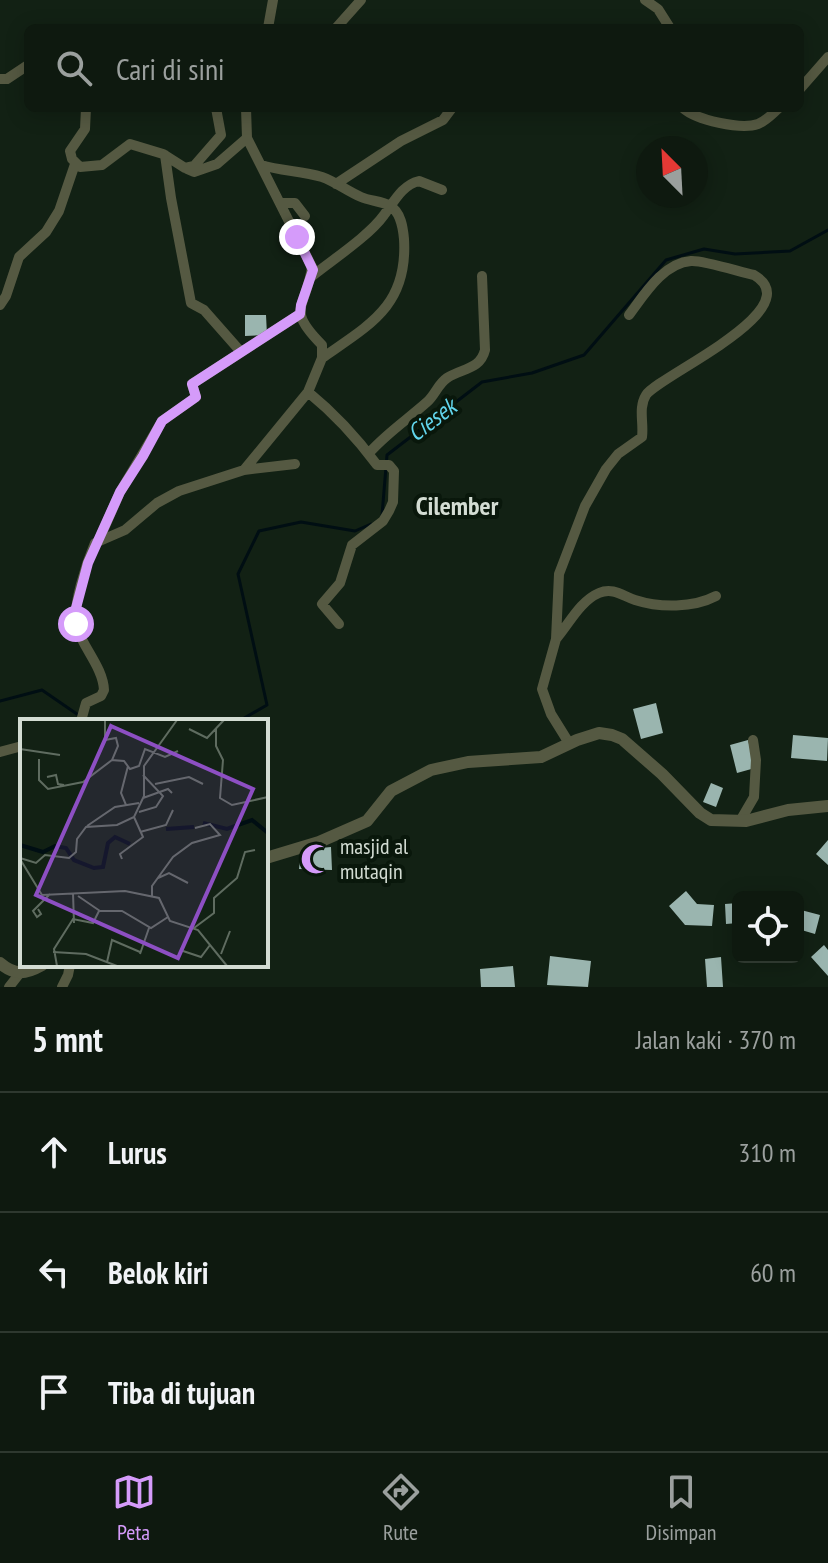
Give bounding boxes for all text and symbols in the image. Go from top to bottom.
search box [24,24,804,112]
icon: search [52,46,96,90]
text: Cari di sini [116,49,225,88]
north arrow [636,136,708,208]
route end [279,219,315,255]
water label: Ciesek [401,390,465,448]
district label: Cilember [416,489,499,522]
route start [58,606,94,642]
inset map [20,719,268,967]
place label: masjid al mutaqin [340,832,409,885]
mosque icon: masjid al mutaqin [299,842,333,876]
map controls [732,891,804,963]
button: locate [732,891,804,963]
text: 5 mnt [32,1017,103,1061]
text: Jalan kaki · 370 m [636,1023,796,1056]
icon: ahead [32,1130,76,1174]
text: Lurus [108,1133,167,1172]
text: 310 m [738,1136,796,1169]
icon: left [32,1250,76,1294]
text: Belok kiri [108,1253,209,1292]
text: 60 m [750,1256,796,1289]
icon: arrive [32,1370,76,1414]
text: Tiba di tujuan [108,1373,255,1412]
tab: Peta [112,1470,156,1546]
tab: Rute [379,1470,423,1546]
tab: Disimpan [646,1470,716,1546]

